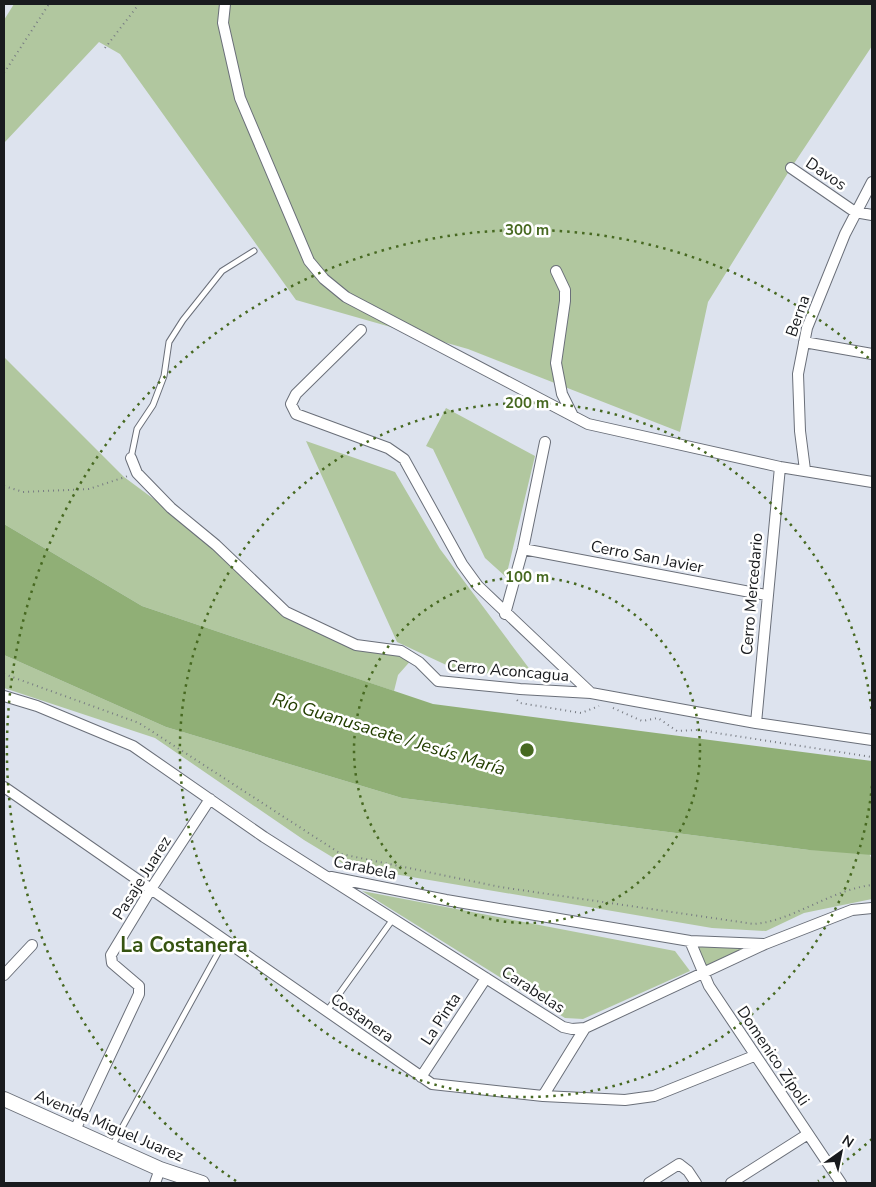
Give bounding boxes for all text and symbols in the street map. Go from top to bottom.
street label: Davos [801,152,851,196]
text: 300 m [505,220,549,240]
street label: Berna [781,292,815,340]
text: 200 m [505,393,549,413]
street label: Cerro Mercedario [736,532,768,656]
street label: Cerro San Javier [589,535,705,579]
text: 100 m [505,567,549,587]
street label: Cerro Aconcagua [446,655,570,687]
water label: Río Guanusacate / Jesús María [270,687,508,781]
centre of rings [518,741,536,759]
street label: Pasaje Juarez [108,832,176,924]
street label: Carabela [331,851,399,885]
district label: La Costanera [120,931,248,959]
street label: Carabelas [497,961,569,1019]
street label: Costanera [326,988,398,1048]
street label: La Pinta [416,989,466,1049]
street label: Domenico Zípoli [731,1002,815,1110]
street label: Avenida Miguel Juarez [31,1085,187,1167]
north arrow [816,1127,866,1177]
text: N [838,1131,857,1152]

